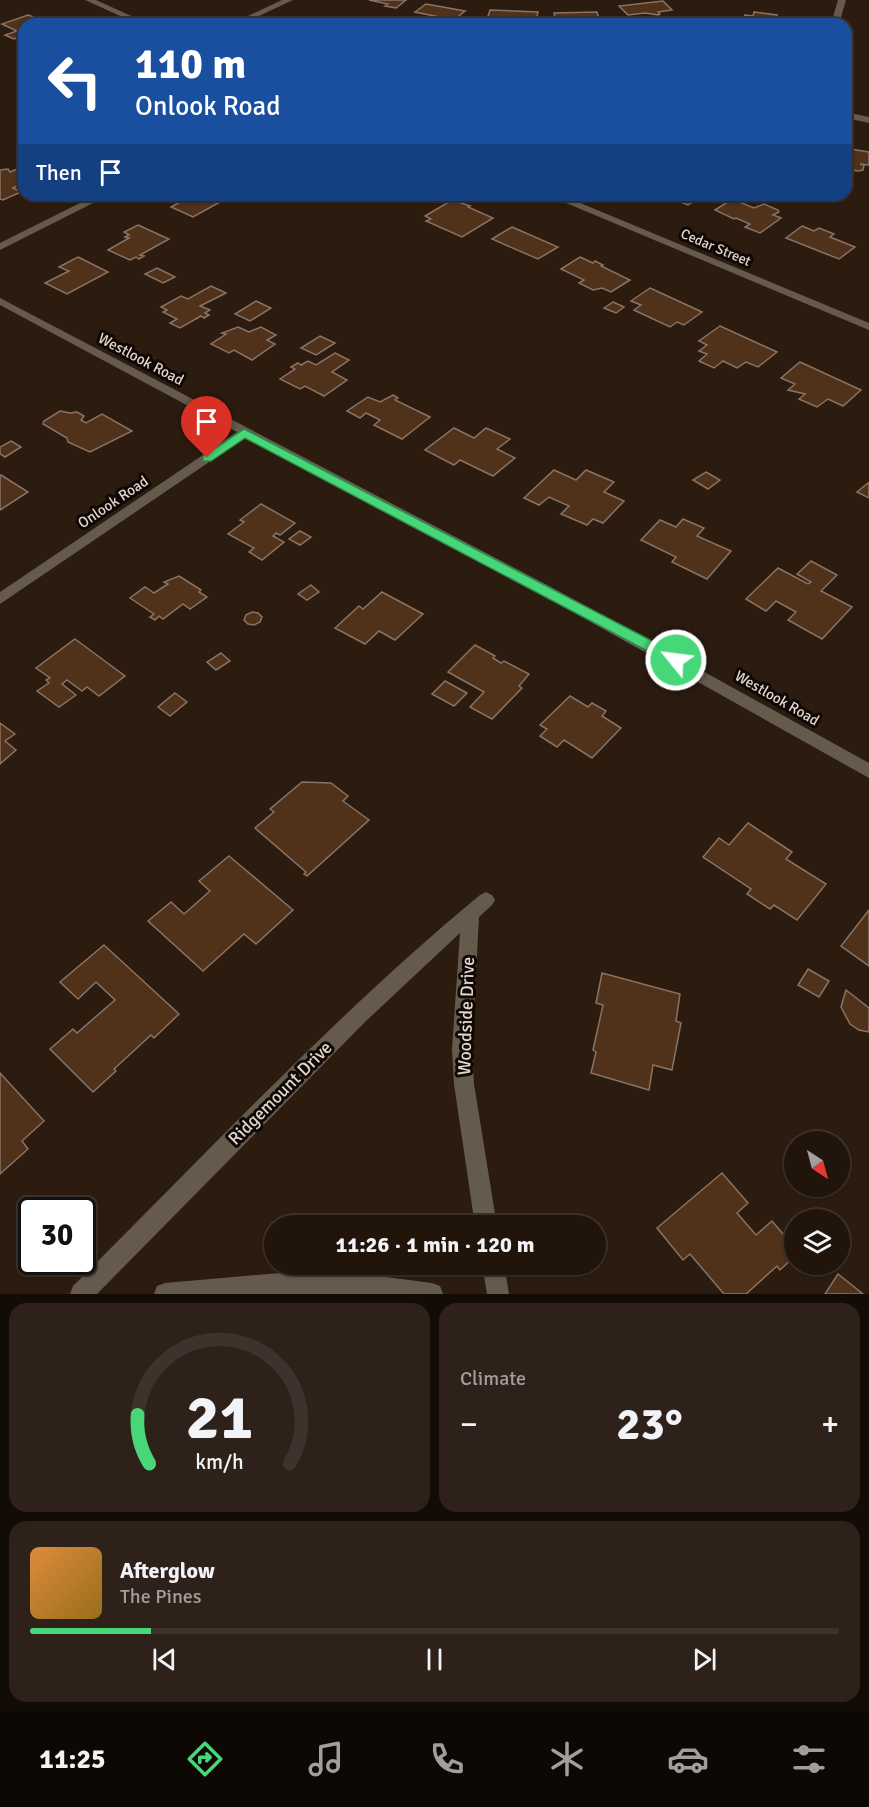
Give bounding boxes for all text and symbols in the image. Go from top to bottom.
text: 110 m [135,39,246,90]
icon: left [36,42,114,120]
text: Onlook Road [135,90,281,123]
icon: arrive [94,156,127,189]
text: Then [36,159,82,186]
street label: Cedar Street [678,225,754,270]
street label: Westlook Road [95,329,187,389]
pin [181,396,232,458]
icon: arrive [190,405,223,438]
street label: Onlook Road [74,472,152,532]
position arrow [644,628,708,692]
street label: Westlook Road [732,667,822,729]
street label: Woodside Drive [453,956,479,1076]
street label: Ridgemount Drive [224,1037,336,1149]
north arrow [784,1131,850,1197]
map controls [784,1131,850,1275]
speed limit sign: 30 [18,1197,96,1275]
button: layers [784,1209,850,1275]
text: 11:26 · 1 min · 120 m [335,1231,535,1258]
text: Climate [460,1366,526,1391]
text: 21 [186,1379,253,1456]
text: 23° [616,1397,683,1452]
text: − [460,1404,478,1445]
text: + [821,1404,839,1445]
text: km/h [195,1450,244,1476]
text: Afterglow [120,1557,215,1584]
text: The Pines [120,1584,202,1609]
icon: previous [148,1643,181,1676]
icon: pause [418,1643,451,1676]
icon: next [688,1643,721,1676]
icon: directions [184,1738,226,1780]
icon: music [305,1738,347,1780]
icon: phone [426,1738,468,1780]
icon: climate [546,1738,588,1780]
icon: car [667,1738,709,1780]
icon: filters [788,1738,830,1780]
text: 11:25 [39,1743,106,1776]

